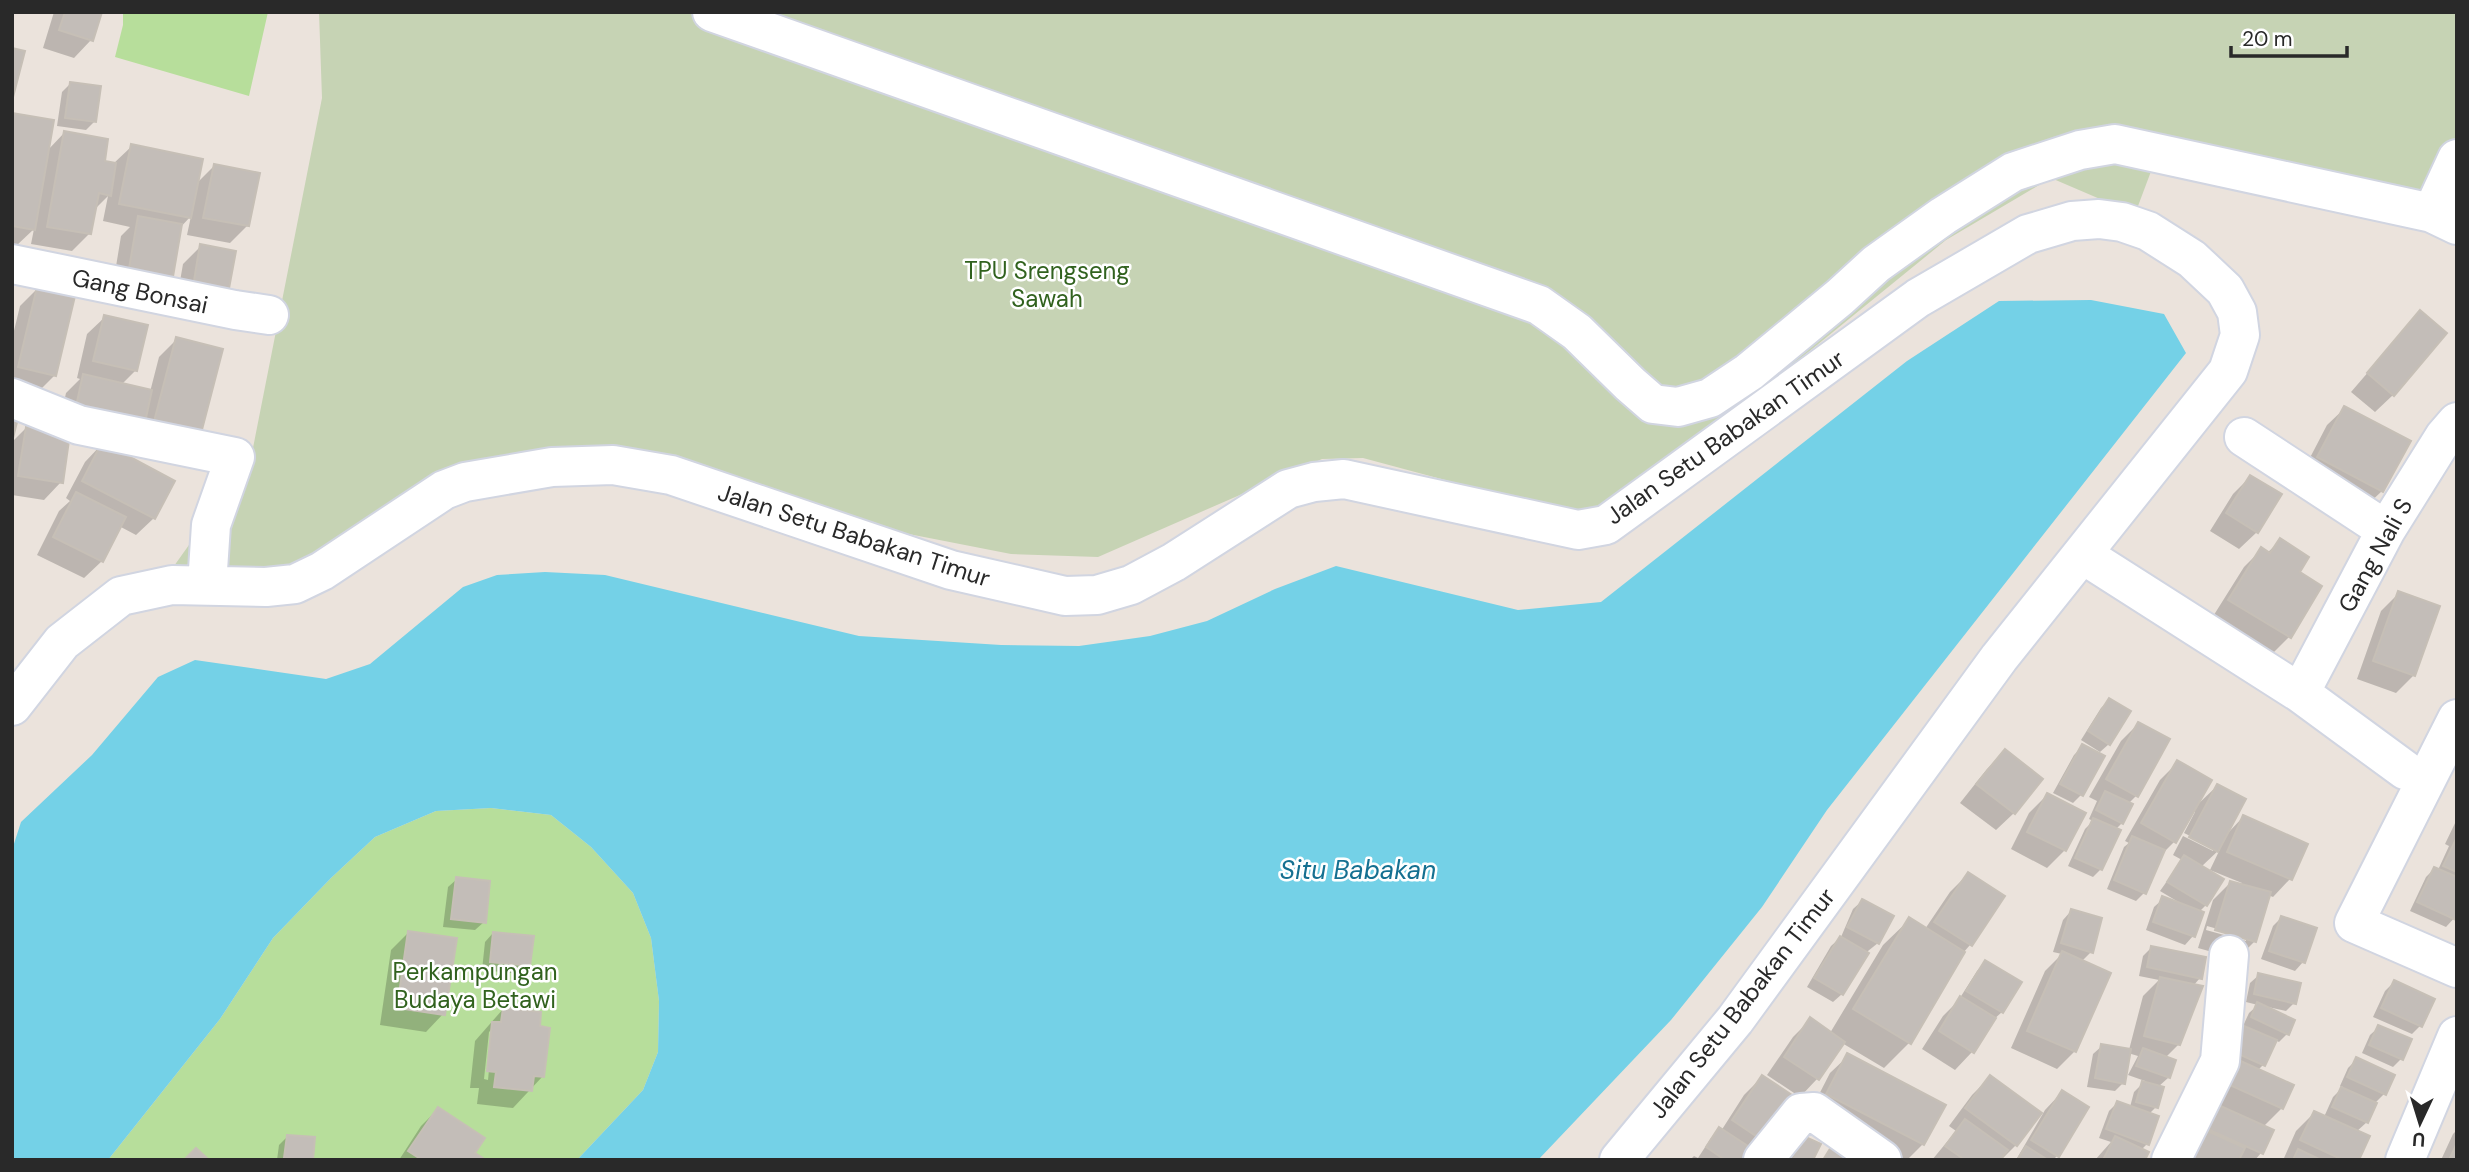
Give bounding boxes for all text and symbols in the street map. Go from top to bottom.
scale bar [2231,14,2346,58]
text: 20 m [2242,25,2293,53]
park label: TPU Srengseng Sawah [964,255,1130,314]
street label: Gang Bonsai [69,261,211,321]
street label: Jalan Setu Babakan Timur [1600,343,1850,531]
street label: Jalan Setu Babakan Timur [714,476,994,594]
street label: Gang Nali S [2331,492,2419,618]
water label: Situ Babakan [1280,853,1436,887]
street label: Jalan Setu Babakan Timur [1642,881,1842,1125]
park label: Perkampungan Budaya Betawi [393,956,557,1015]
north arrow [2385,1088,2455,1158]
text: U [2411,1127,2426,1152]

